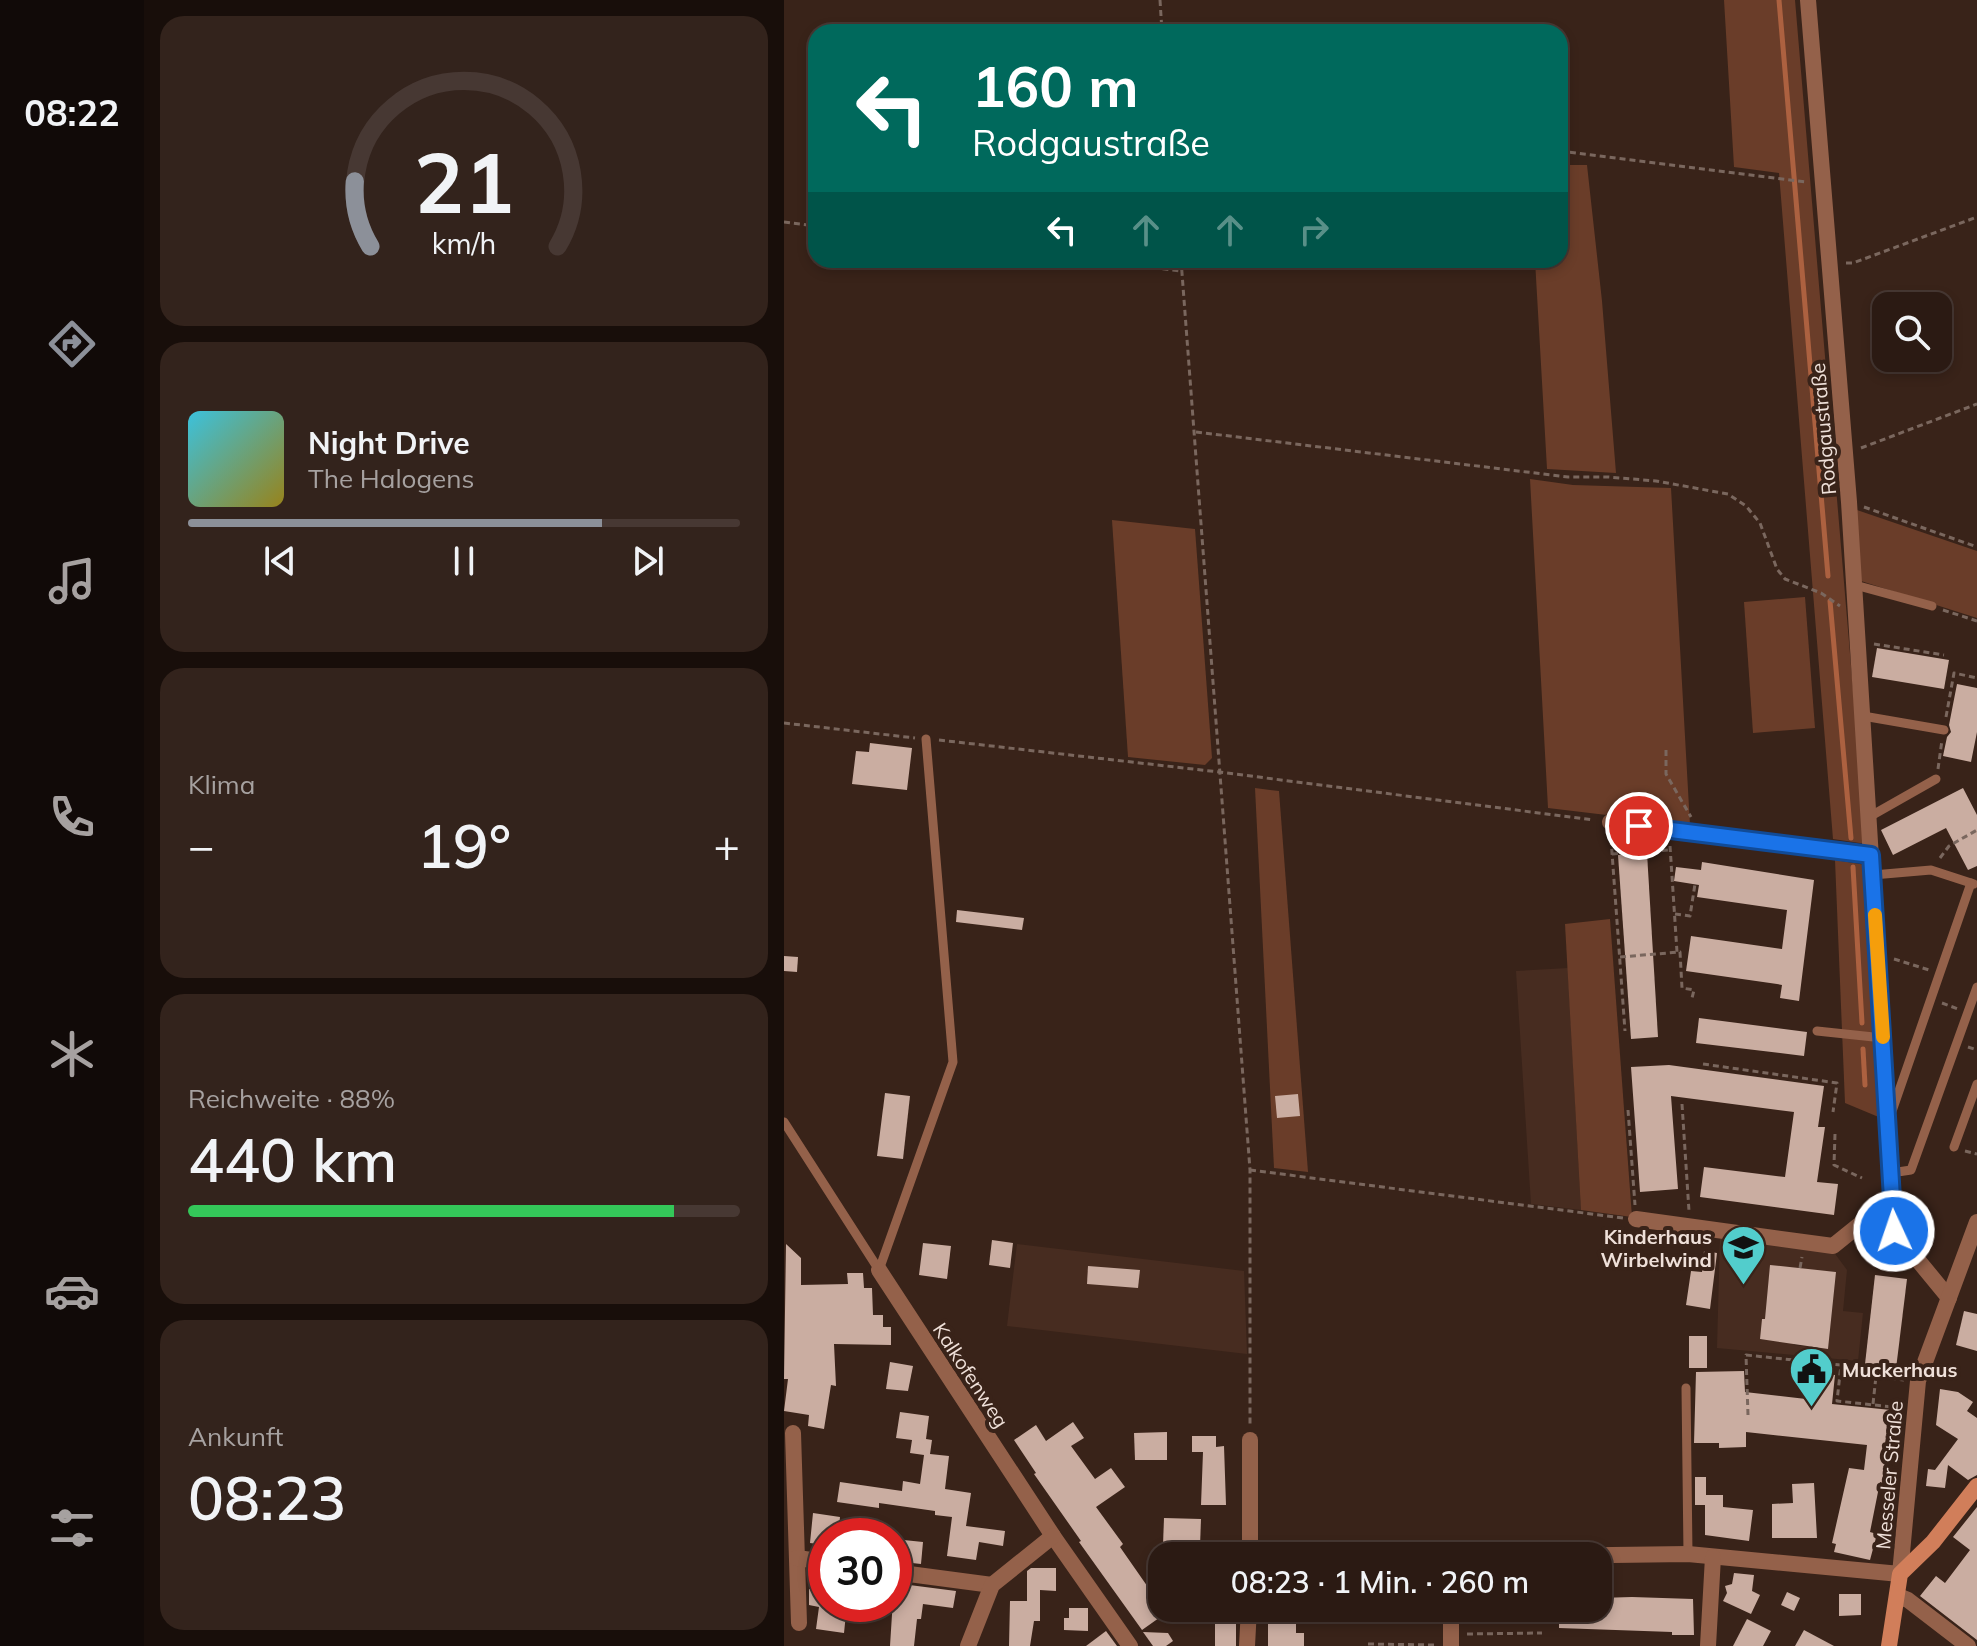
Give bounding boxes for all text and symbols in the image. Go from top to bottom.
text: 160 m [972,51,1139,121]
icon: left [840,56,944,160]
text: 08:22 [24,90,120,135]
text: Rodgaustraße [972,120,1210,165]
text: 21 [414,129,514,234]
icon: left [1040,208,1084,252]
icon: ahead [1124,208,1168,252]
icon: ahead [1208,208,1252,252]
icon: right [1292,208,1336,252]
text: km/h [432,225,496,261]
map controls [1872,292,1952,372]
button: search [1872,292,1952,372]
icon: directions [44,316,100,372]
street label: Rodgaustraße [1805,362,1841,496]
text: Night Drive [308,424,470,462]
text: The Halogens [308,462,474,495]
icon: previous [258,539,302,583]
icon: pause [442,539,486,583]
icon: next [626,539,670,583]
icon: music [44,553,100,609]
text: Klima [188,768,255,801]
icon: phone [44,789,100,845]
pin [1605,792,1673,860]
icon: arrive [1617,804,1661,848]
text: 19° [417,808,511,883]
text: − [188,818,214,873]
text: + [714,818,740,873]
icon: climate [44,1026,100,1082]
text: Reichweite · 88% [188,1082,395,1115]
text: 440 km [188,1122,397,1197]
position arrow [1852,1189,1936,1273]
school or university icon: Kinderhaus Wirbelwind [1719,1223,1767,1286]
place label: Kinderhaus Wirbelwind [1601,1224,1712,1272]
icon: car [44,1263,100,1319]
street label: Kalkofenweg [928,1318,1014,1432]
public building icon: Muckerhaus [1787,1345,1835,1408]
place label: Muckerhaus [1842,1357,1957,1382]
street label: Messeler Straße [1870,1400,1908,1550]
text: Ankunft [188,1420,283,1453]
text: 08:23 [188,1460,346,1535]
icon: filters [44,1500,100,1556]
speed limit sign: 30 [808,1518,912,1622]
text: 08:23 · 1 Min. · 260 m [1231,1563,1529,1601]

